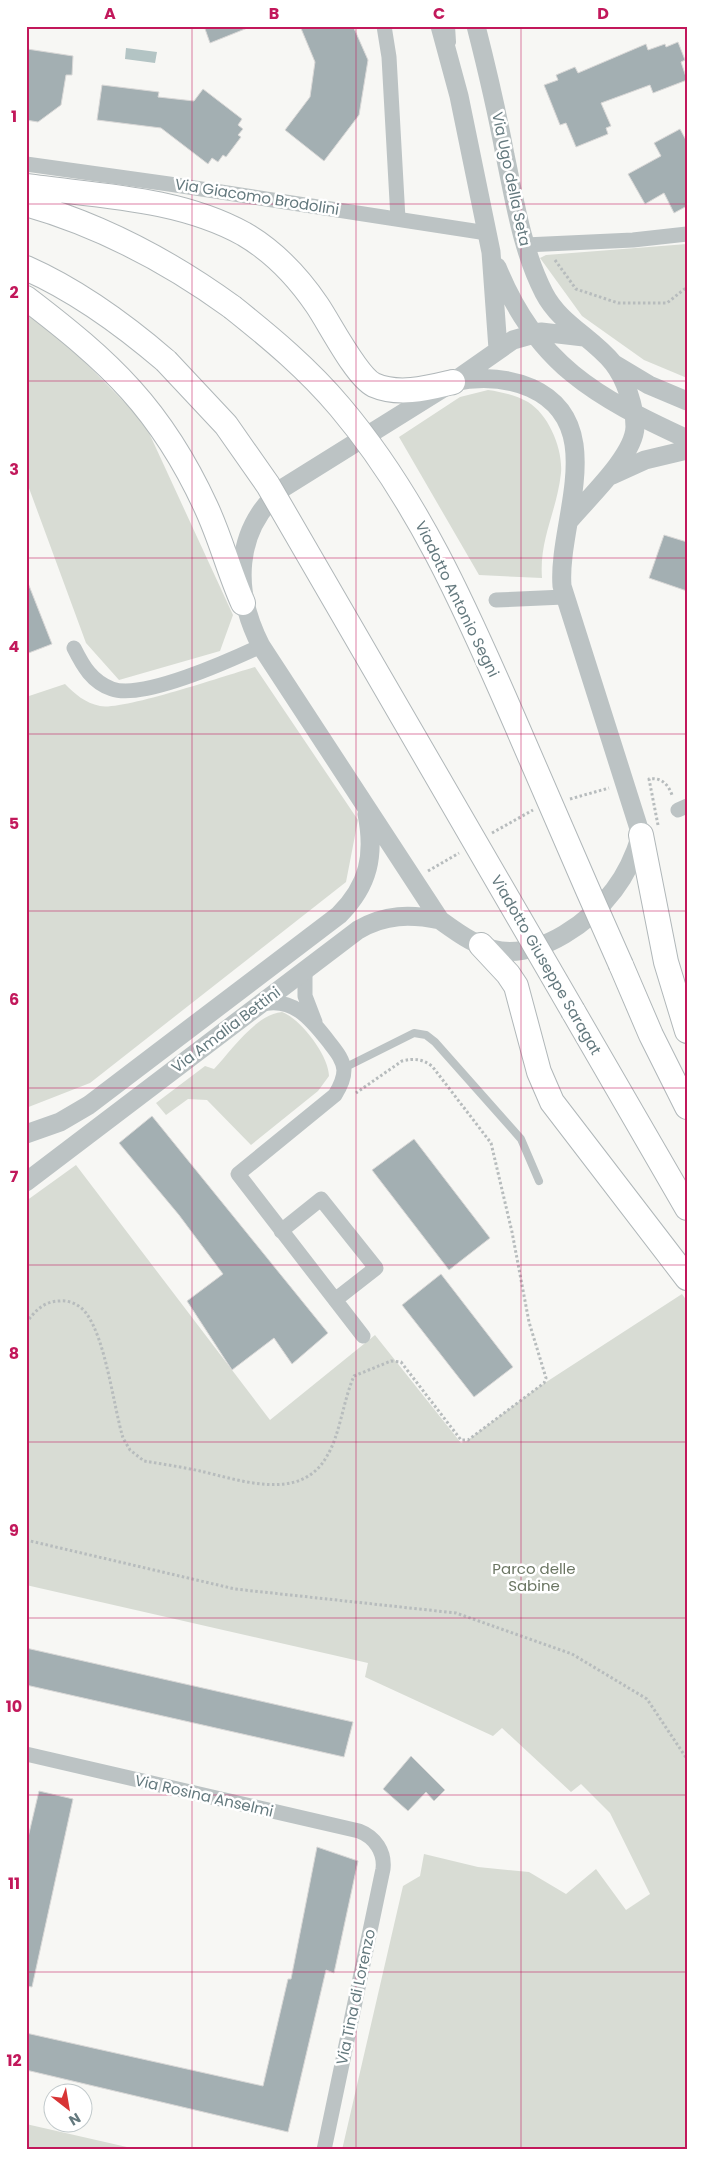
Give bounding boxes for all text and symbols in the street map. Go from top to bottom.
text: A [104,2,116,25]
text: B [269,2,279,25]
text: C [433,2,445,25]
text: D [597,2,609,25]
text: 1 [11,105,17,128]
street label: Via Ugo della Seta [487,110,536,248]
street label: Via Giacomo Brodolini [173,173,341,220]
text: 2 [9,281,19,304]
text: 3 [9,458,19,481]
street label: Viadotto Antonio Segni [410,517,504,680]
text: 4 [9,635,20,658]
text: 5 [9,812,19,835]
street label: Viadotto Giuseppe Saragat [486,871,607,1058]
street label: Via Amalia Bettini [167,982,285,1078]
text: 6 [9,988,19,1011]
text: 7 [10,1165,19,1188]
text: 8 [9,1342,19,1365]
text: 9 [9,1519,19,1542]
park label: Parco delle Sabine [492,1558,576,1596]
text: 10 [6,1695,22,1718]
street label: Via Rosina Anselmi [133,1769,275,1822]
text: 11 [8,1872,20,1895]
street label: Via Tina di Lorenzo [331,1927,380,2067]
text: 12 [6,2049,22,2072]
north arrow [42,2084,92,2134]
text: N [65,2108,84,2130]

